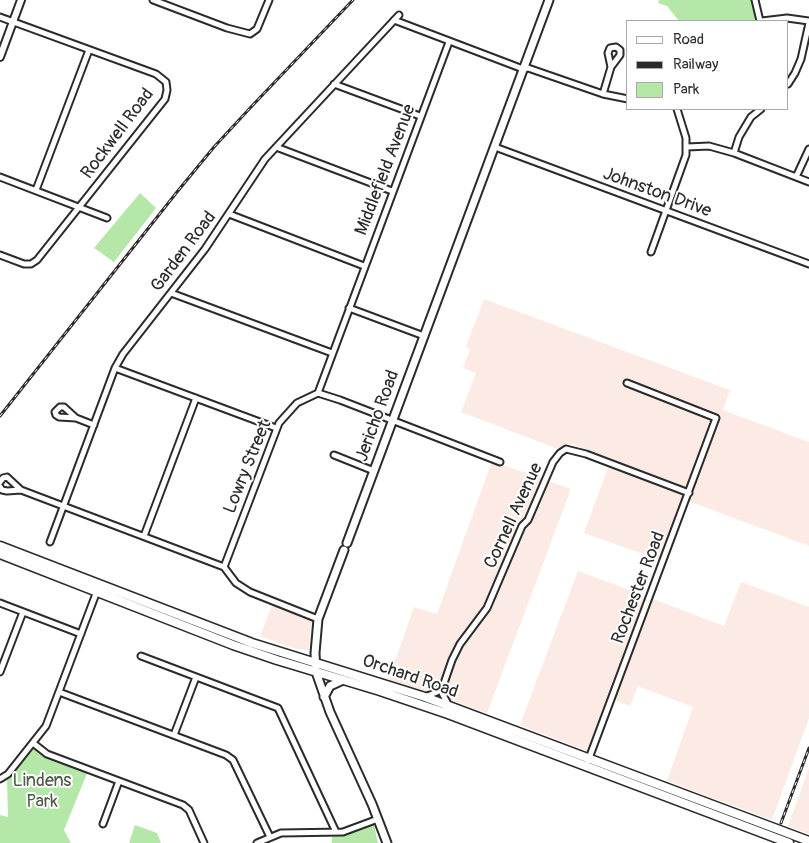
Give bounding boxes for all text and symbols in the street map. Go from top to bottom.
legend [626,20,789,110]
text: Road [673,30,704,49]
text: Railway [673,55,718,74]
text: Park [673,80,699,99]
street label: Rockwell Road [77,85,159,183]
street label: Middlefield Avenue [351,101,421,239]
street label: Johnston Drive [600,163,714,223]
street label: Garden Road [147,207,221,297]
street label: Jericho Road [352,367,404,465]
street label: Lowry Street [220,417,276,517]
street label: Cornell Avenue [480,460,548,572]
street label: Rochester Road [608,529,670,647]
street label: Orchard Road [359,651,461,703]
park label: Lindens Park [13,770,71,812]

